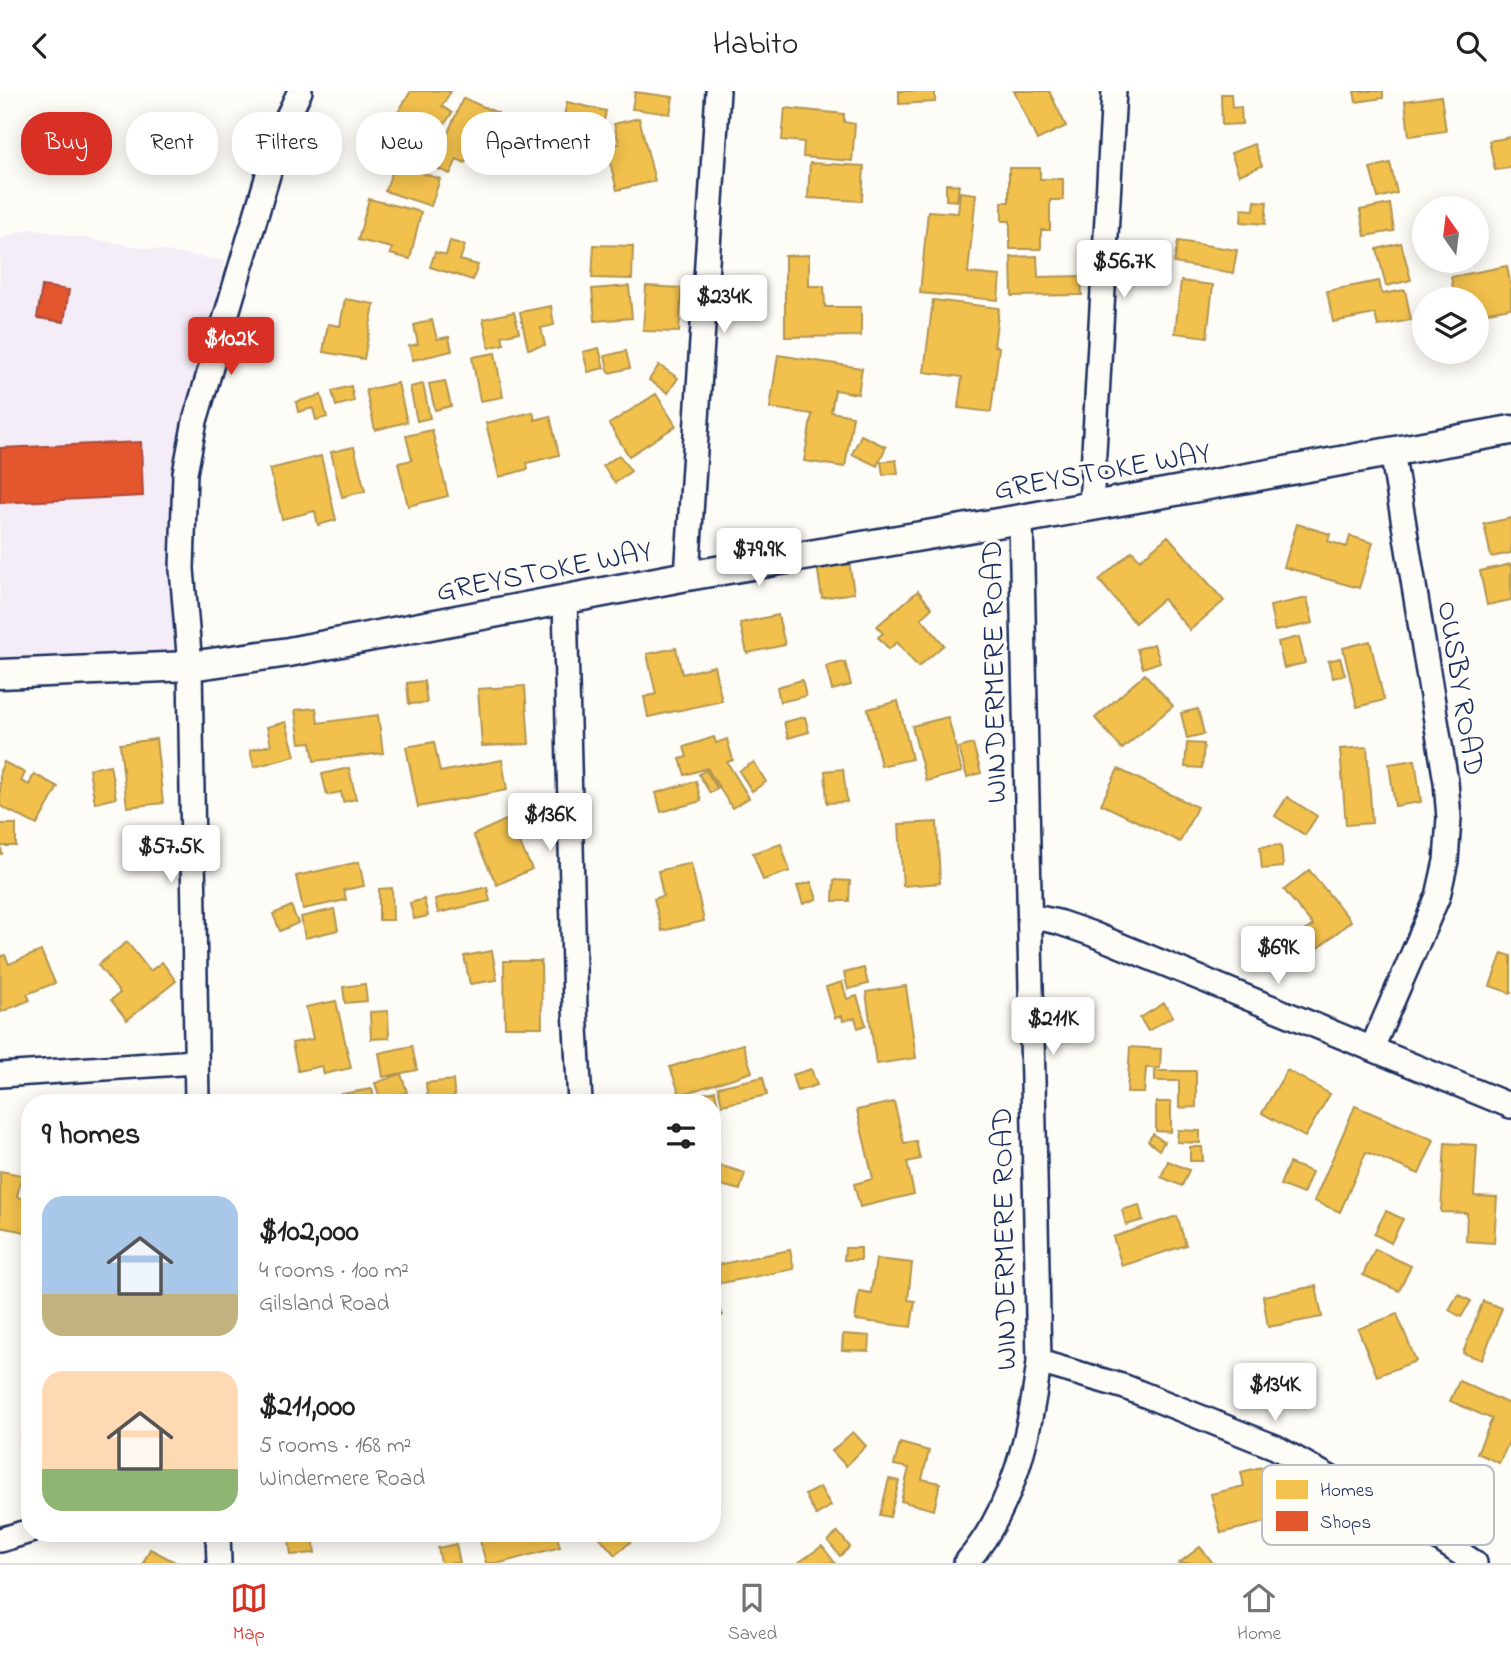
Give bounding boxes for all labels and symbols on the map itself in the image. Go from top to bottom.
north arrow [1412,196,1489,273]
pin: $56.7K [1067,241,1181,300]
pin: $234K [675,275,773,335]
pin: $102K [182,317,280,377]
street label: GREYSTOKE WAY [991,432,1215,514]
pin: $79.9K [702,529,816,588]
street label: GREYSTOKE WAY [433,530,657,615]
street label: WINDERMERE ROAD [972,540,1020,804]
street label: OUSBY ROAD [1424,598,1495,779]
pin: $136K [501,793,599,853]
pin: $57.5K [114,825,228,885]
pin: $69K [1237,927,1319,986]
pin: $211K [1004,997,1102,1057]
street label: WINDERMERE ROAD [982,1107,1030,1371]
pin: $134K [1226,1363,1324,1423]
legend [1262,1465,1494,1545]
text: Homes [1320,1478,1374,1505]
text: Shops [1320,1510,1371,1537]

